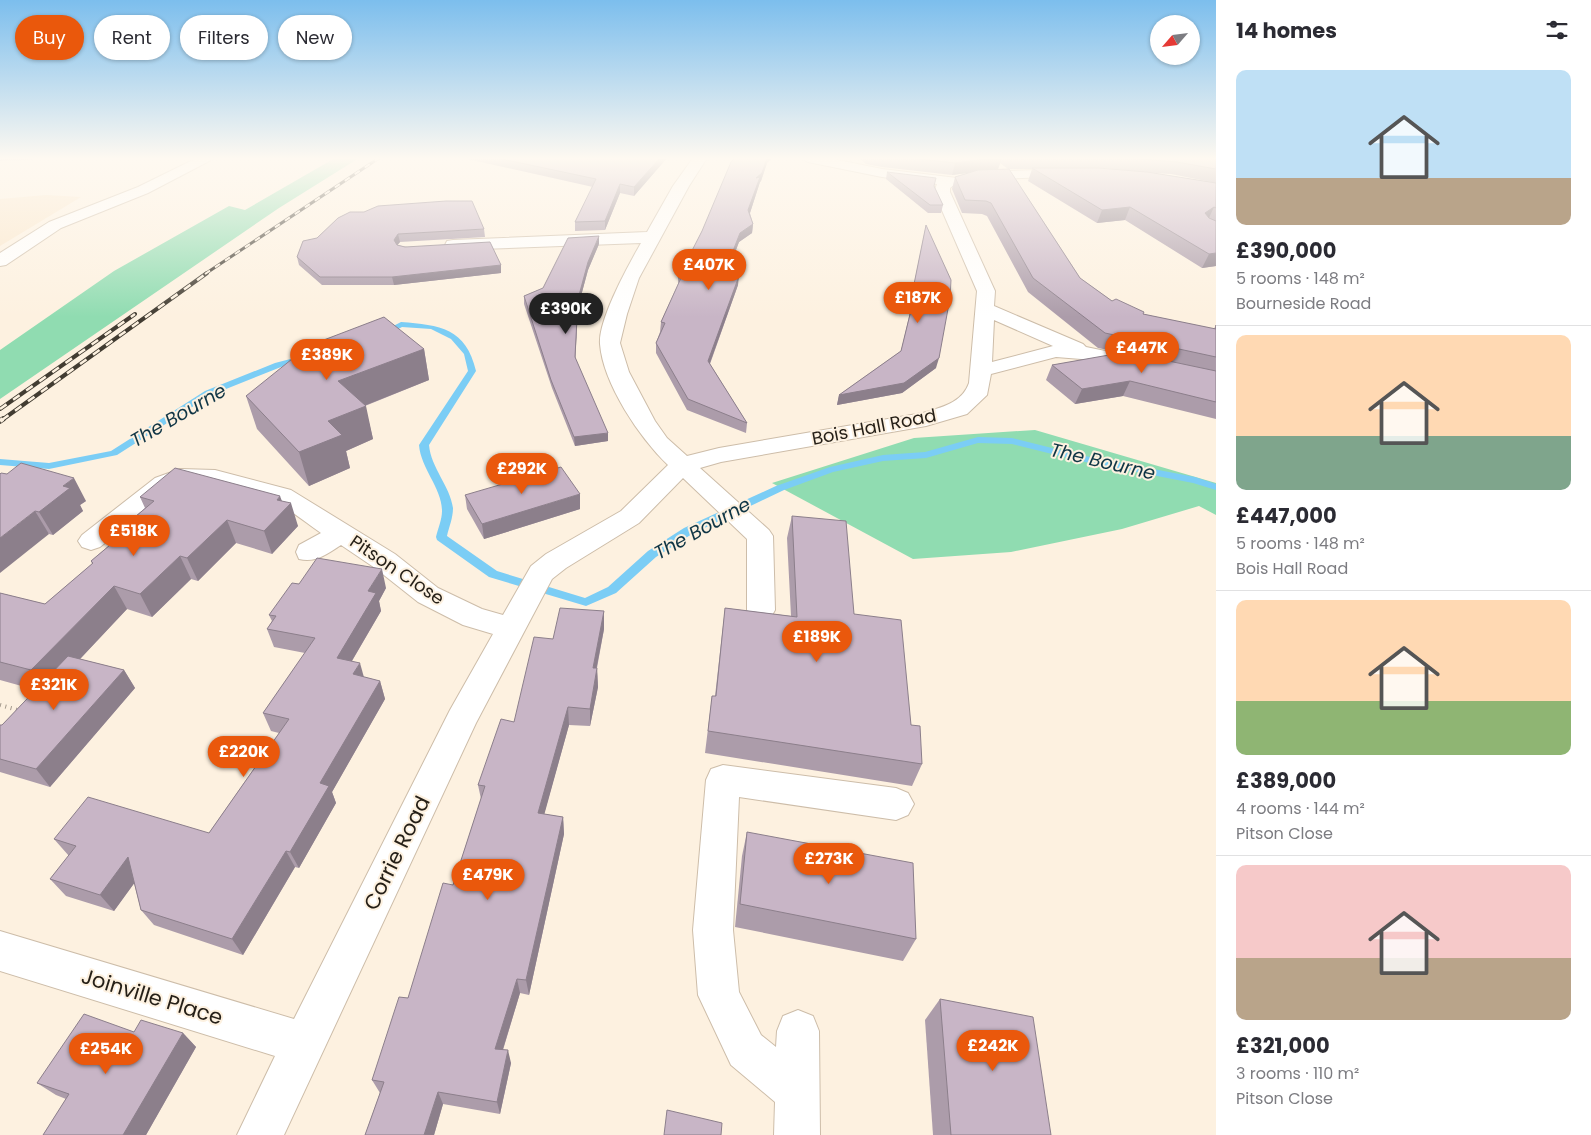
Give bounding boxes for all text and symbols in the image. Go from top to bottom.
chip: Buy [15,15,84,60]
chip: Rent [94,15,170,60]
chip: Filters [180,15,268,60]
chip: New [278,15,352,60]
north arrow [1150,15,1200,65]
map controls [1150,15,1200,65]
text: 14 homes [1236,16,1337,45]
icon: filters [1543,16,1571,44]
icon: home [1359,102,1449,192]
text: £390,000 [1236,236,1336,265]
pin: £407K [674,248,744,291]
text: £407K [683,253,735,276]
text: 5 rooms · 148 m² [1236,267,1365,290]
pin: £187K [883,282,953,324]
text: £187K [895,286,941,309]
pin: £390K [531,292,601,335]
text: Bourneside Road [1236,292,1371,315]
text: £390K [540,297,592,320]
pin: £447K [1107,332,1177,374]
text: £447K [1116,336,1168,359]
pin: £389K [292,338,362,381]
text: £389K [301,343,353,366]
icon: home [1359,368,1449,458]
water label: The Bourne [125,377,231,454]
street label: Bois Hall Road [810,402,938,451]
water label: The Bourne [1048,436,1158,487]
pin: £292K [487,452,557,495]
text: £292K [497,457,547,480]
water label: The Bourne [649,491,756,566]
text: £447,000 [1236,501,1337,530]
pin: £518K [99,514,169,557]
text: £518K [110,519,158,542]
street label: Pitson Close [345,529,449,610]
text: 5 rooms · 148 m² [1236,532,1365,555]
text: Bois Hall Road [1236,557,1348,580]
pin: £189K [782,620,852,663]
text: £189K [793,625,841,648]
icon: home [1359,633,1449,723]
pin: £321K [19,668,89,711]
text: £321K [31,673,77,696]
pin: £220K [209,736,279,778]
text: £220K [219,740,269,763]
text: £389,000 [1236,766,1336,795]
street label: Corrie Road [356,791,437,915]
text: 4 rooms · 144 m² [1236,797,1365,820]
text: Pitson Close [1236,822,1333,845]
pin: £273K [794,842,864,885]
text: £273K [804,847,854,870]
pin: £479K [453,858,523,901]
text: £479K [463,863,514,886]
icon: home [1359,898,1449,988]
street label: Joinville Place [78,961,226,1032]
pin: £242K [958,1030,1028,1072]
text: £321,000 [1236,1031,1330,1060]
pin: £254K [71,1032,141,1075]
text: £242K [968,1034,1018,1057]
text: £254K [80,1037,132,1060]
text: 3 rooms · 110 m² [1236,1062,1359,1085]
text: Pitson Close [1236,1087,1333,1110]

